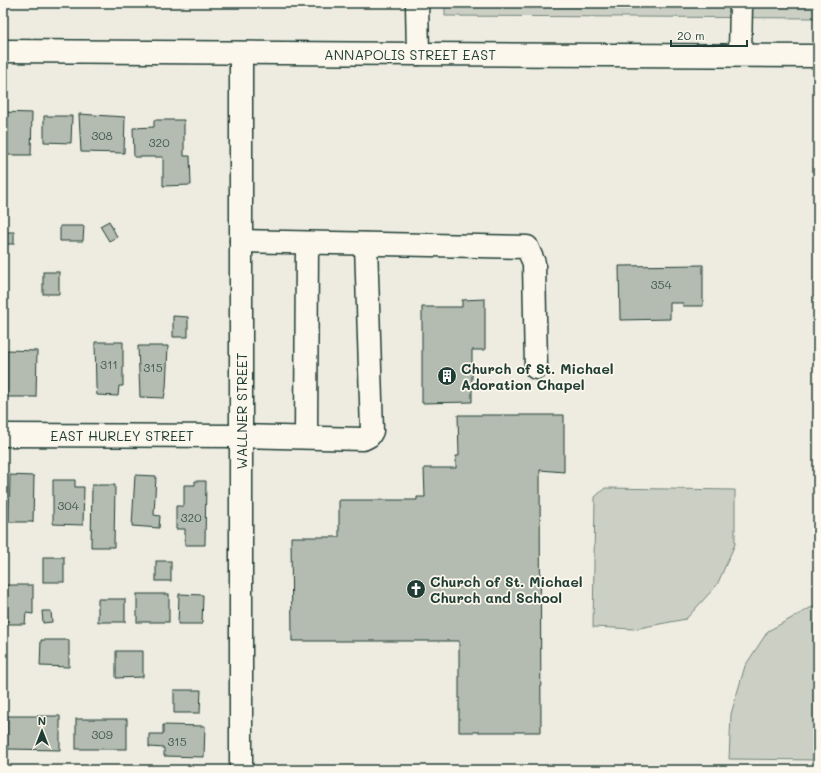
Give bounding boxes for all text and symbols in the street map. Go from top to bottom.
scale bar [671,22,747,48]
text: 20 m [677,27,705,43]
street label: ANNAPOLIS STREET EAST [324,45,496,64]
house number: 308 [91,127,113,143]
house number: 320 [148,134,170,150]
house number: 354 [650,276,672,292]
street label: WALLNER STREET [232,352,251,470]
house number: 311 [100,356,118,372]
house number: 315 [143,359,163,375]
place label: Church of St. Michael Adoration Chapel [461,359,614,394]
building icon: Church of St. Michael Adoration Chapel [436,365,458,387]
street label: EAST HURLEY STREET [50,426,194,445]
house number: 304 [57,497,79,513]
house number: 320 [180,509,202,525]
place label: Church of St. Michael Church and School [430,572,583,607]
church icon: Church of St. Michael Church and School [405,578,427,600]
north arrow [22,711,62,751]
text: N [38,713,46,728]
house number: 309 [91,726,113,742]
house number: 315 [167,733,187,749]

